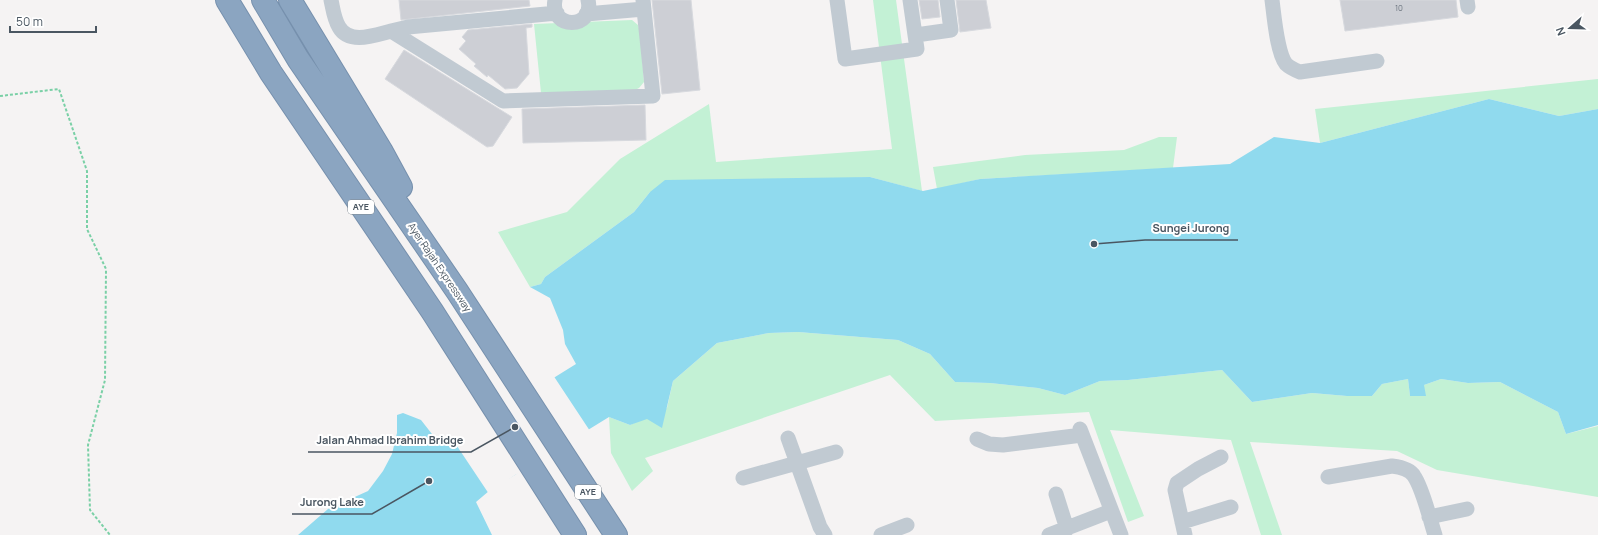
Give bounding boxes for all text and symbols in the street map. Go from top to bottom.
house number: 10 [1395,2,1403,13]
scale bar [10,8,96,34]
north arrow [1550,8,1590,48]
text: 50 m [16,13,43,30]
text: N [1552,25,1569,38]
road number: AYE [348,200,374,214]
callout: Sungei Jurong [1145,217,1238,240]
street label: Ayer Rajah Expressway [405,220,475,315]
text: Sungei Jurong [1153,220,1229,235]
callout: Jalan Ahmad Ibrahim Bridge [308,429,471,452]
text: Jalan Ahmad Ibrahim Bridge [317,432,464,447]
road number: AYE [575,485,601,499]
callout: Jurong Lake [292,491,372,514]
text: Jurong Lake [300,494,364,509]

